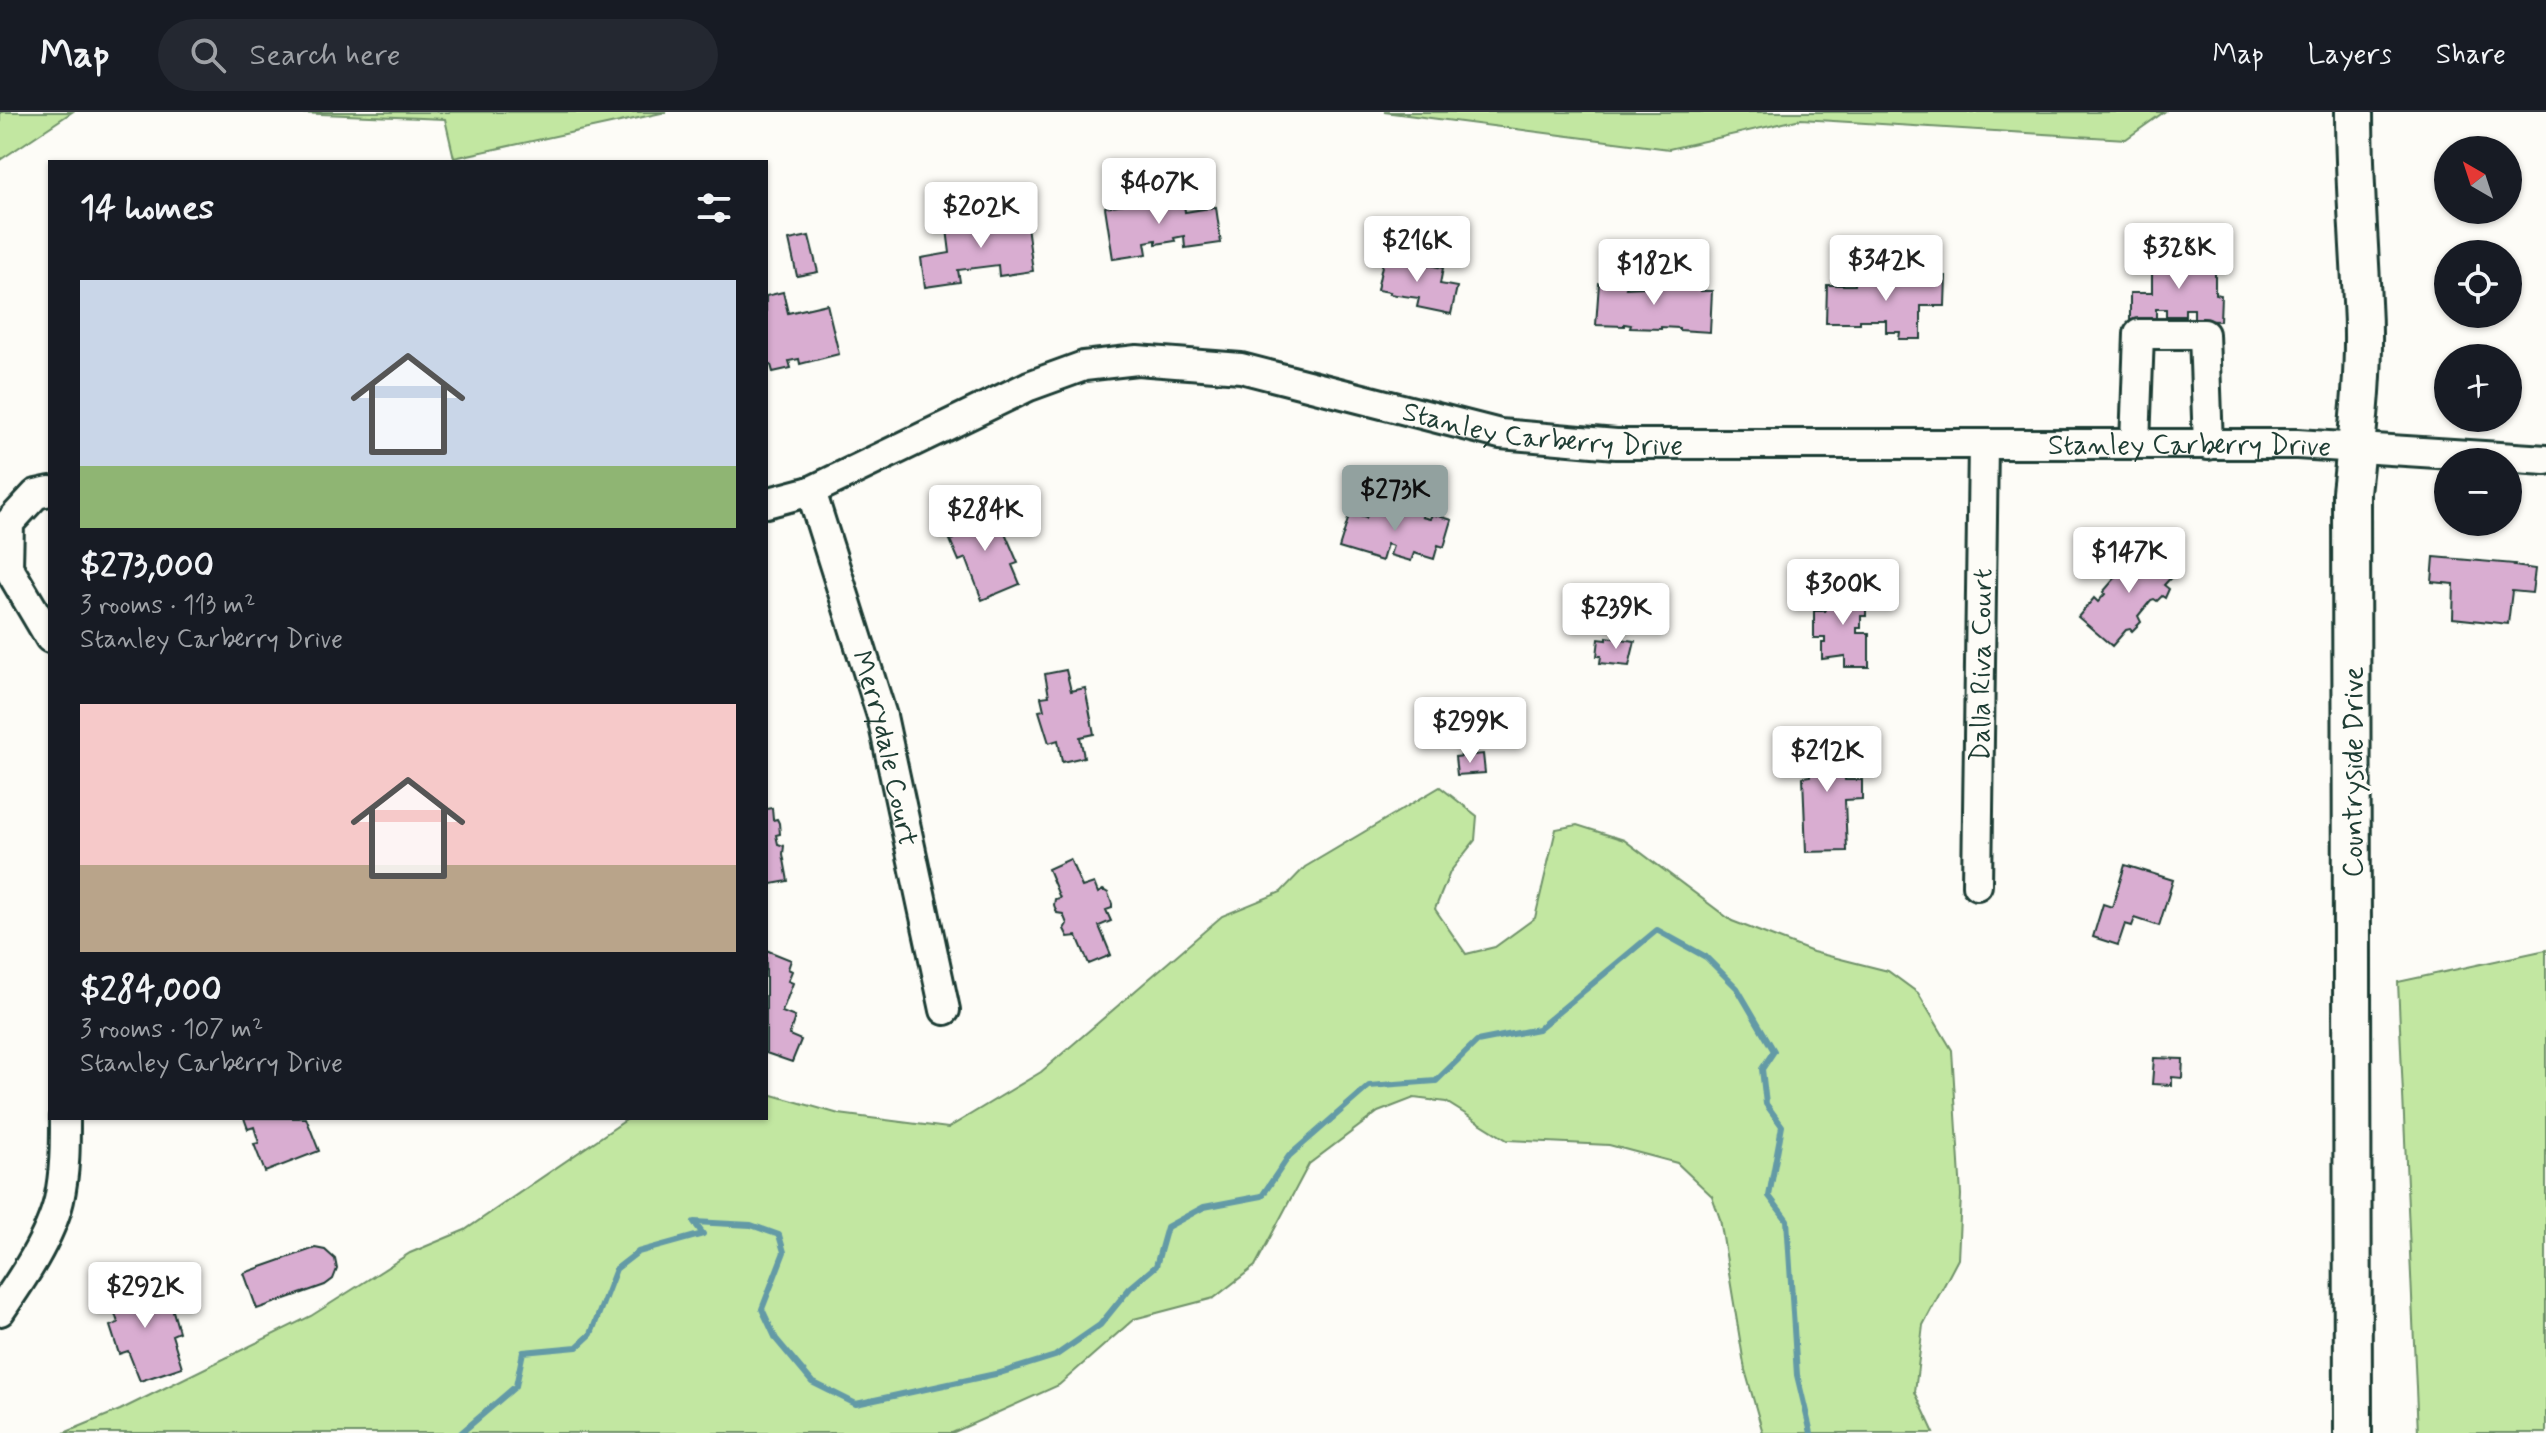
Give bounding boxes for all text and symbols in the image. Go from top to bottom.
search box [158,19,718,91]
text: Map [40,31,110,80]
icon: search [186,33,230,77]
text: Search here [250,36,401,75]
text: Map [2213,37,2264,74]
text: Layers [2308,37,2392,74]
text: Share [2436,37,2506,74]
north arrow [2434,136,2522,224]
map controls [2434,136,2522,536]
pin: $407K [1103,158,1215,226]
text: $407K [1120,167,1198,201]
pin: $202K [925,182,1037,250]
text: 14 homes [80,186,214,231]
icon: filters [692,186,736,230]
text: $202K [943,191,1019,225]
pin: $216K [1361,216,1473,284]
pin: $328K [2123,223,2235,291]
text: $216K [1382,225,1452,259]
text: $328K [2142,232,2216,266]
pin: $342K [1830,235,1942,303]
pin: $182K [1598,239,1710,307]
button: locate [2434,240,2522,328]
text: $342K [1848,244,1924,278]
text: $182K [1616,248,1692,282]
icon: home [336,332,480,476]
button: + [2434,344,2522,432]
street label: Stanley Carberry Drive [1398,394,1683,465]
street label: Stanley Carberry Drive [2048,428,2332,467]
button: − [2434,448,2522,536]
pin: $273K [1339,465,1451,533]
text: $273K [1360,474,1430,508]
pin: $284K [929,485,1041,553]
text: $284K [947,494,1023,528]
pin: $147K [2073,527,2185,595]
text: $147K [2091,536,2167,570]
text: $273,000 [80,544,214,589]
pin: $300K [1787,559,1899,627]
text: $300K [1805,568,1881,602]
street label: Dalla Riva Court [1963,568,2002,762]
pin: $239K [1560,583,1672,651]
text: 3 rooms · 113 m² [80,589,256,623]
text: $239K [1580,592,1652,626]
text: Stanley Carberry Drive [80,623,343,657]
street label: Merrydale Court [841,646,925,850]
street label: Countryside Drive [2336,666,2373,878]
pin: $299K [1414,697,1526,765]
text: $299K [1432,706,1508,740]
pin: $212K [1771,726,1883,794]
text: $212K [1790,735,1864,769]
icon: home [336,756,480,900]
text: $284,000 [80,968,222,1013]
text: 3 rooms · 107 m² [80,1013,263,1047]
text: Stanley Carberry Drive [80,1047,343,1081]
pin: $292K [89,1262,201,1330]
text: $292K [106,1271,184,1305]

